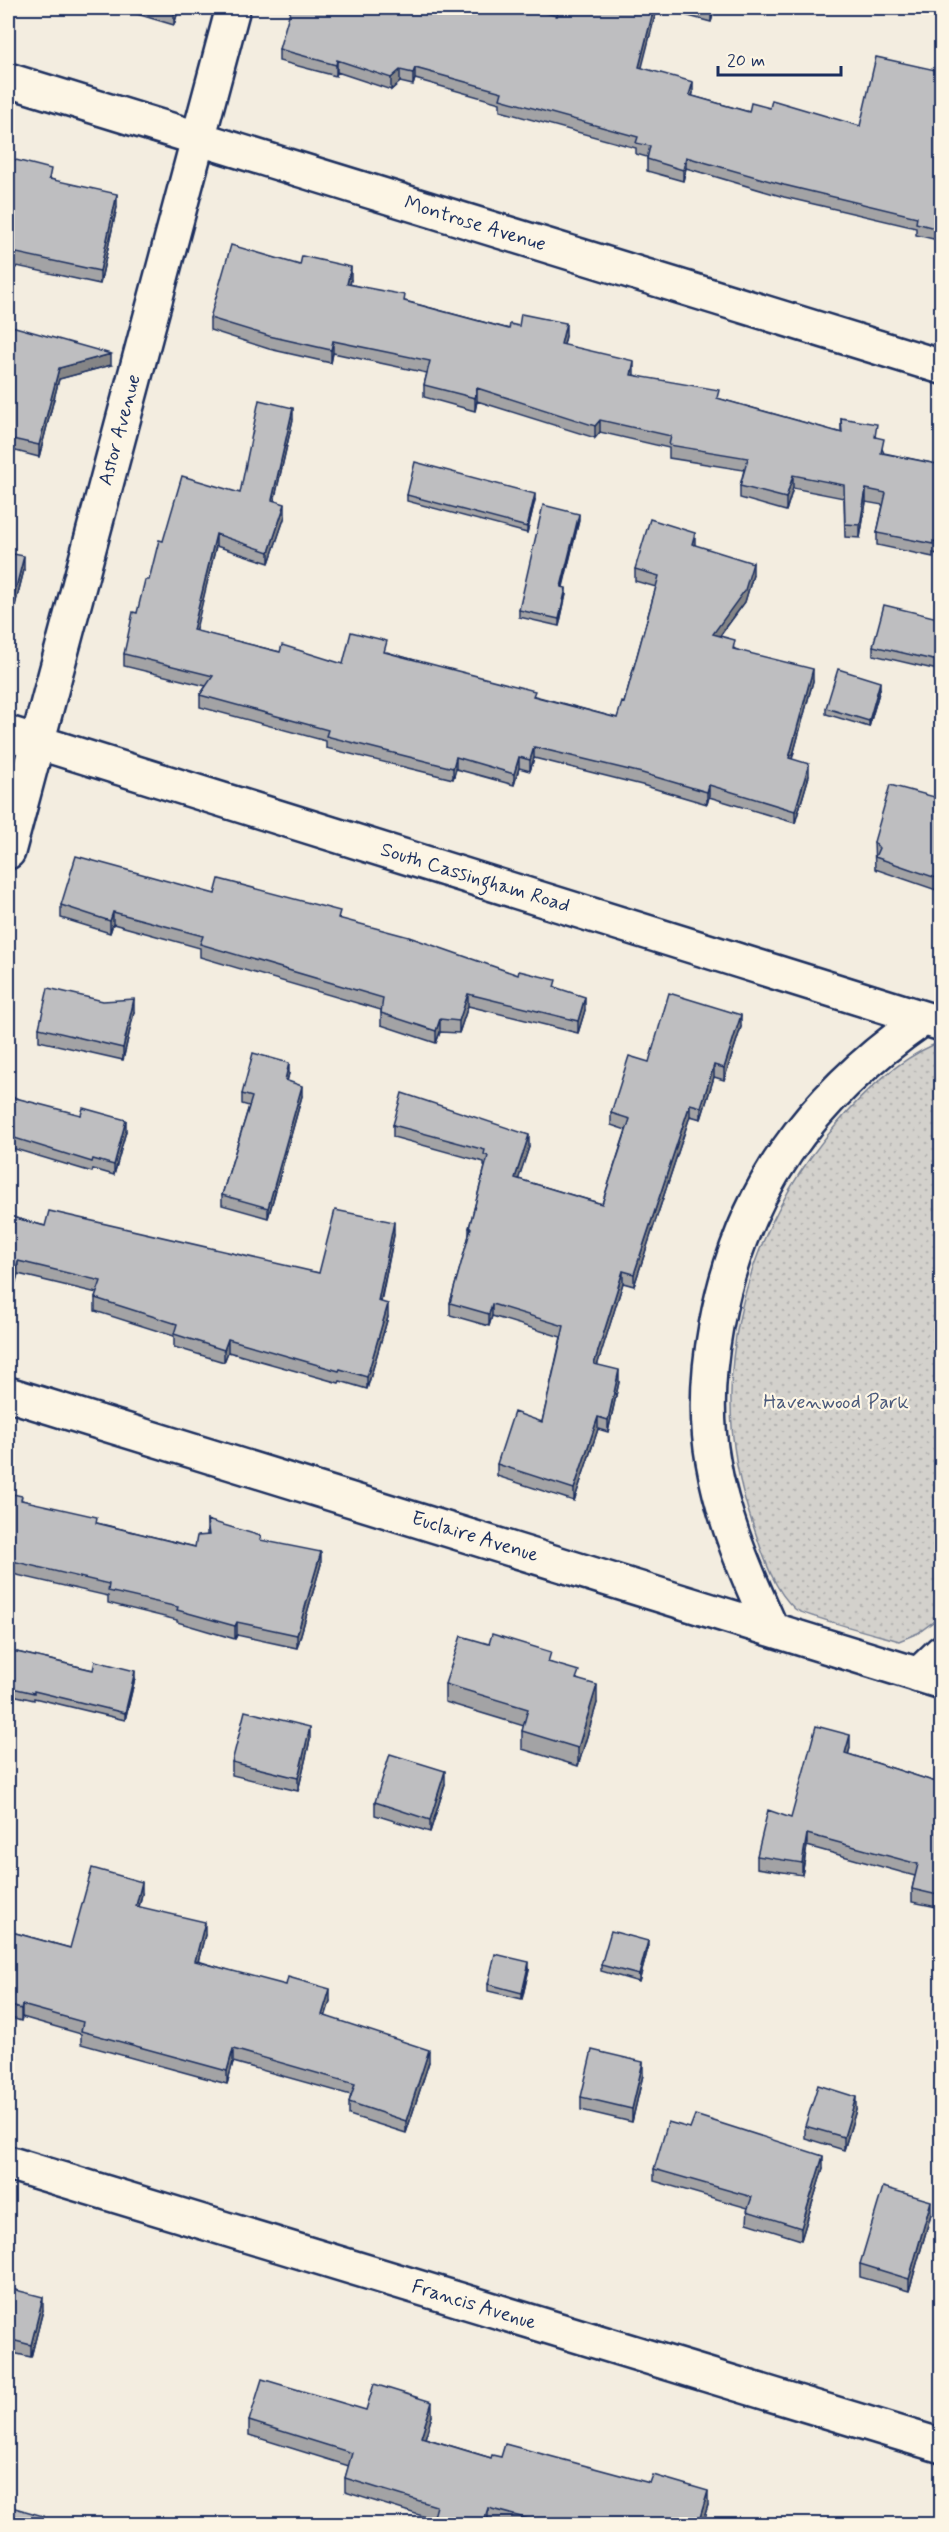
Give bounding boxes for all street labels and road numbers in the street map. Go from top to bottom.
street label: Montrose Avenue [401,190,549,258]
street label: Astor Avenue [92,371,148,489]
street label: South Cassingham Road [376,836,573,922]
street label: Euclaire Avenue [408,1505,542,1569]
street label: Francis Avenue [408,2273,540,2337]

